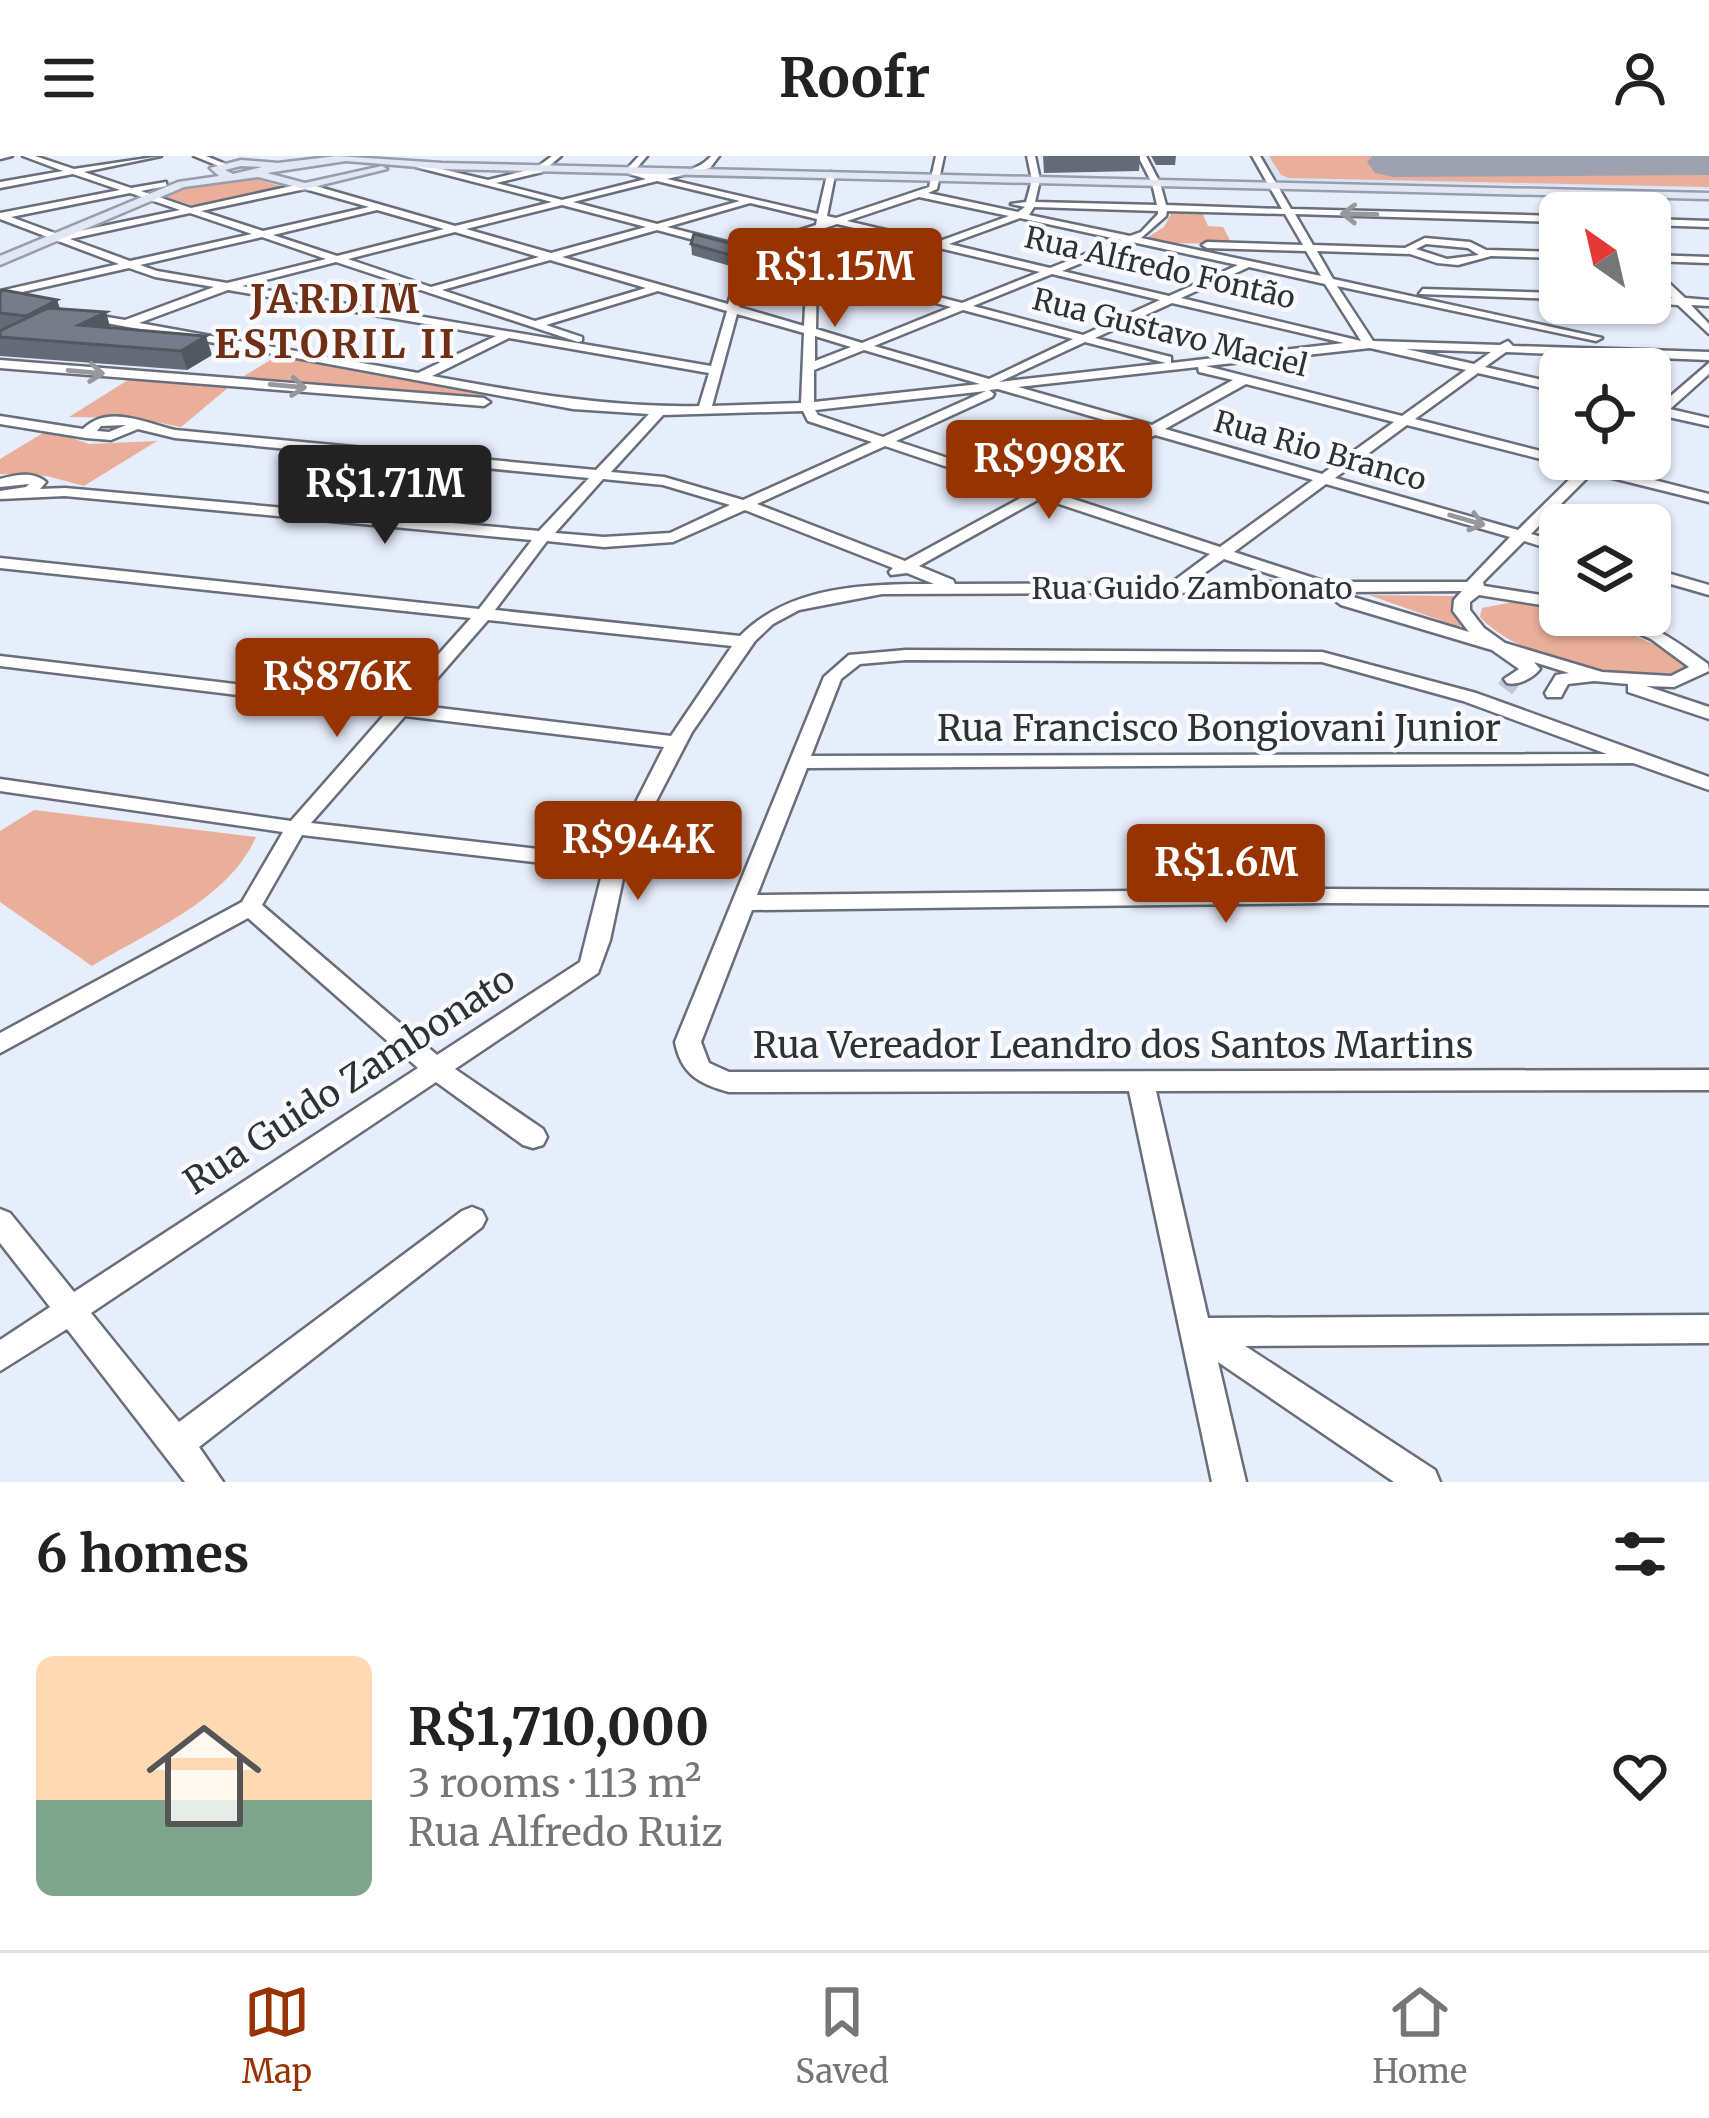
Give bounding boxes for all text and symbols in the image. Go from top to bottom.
text: Roofr [779,44,930,112]
icon: menu [36,45,102,111]
icon: person [1607,45,1673,111]
north arrow [1539,192,1671,324]
map controls [1539,192,1671,636]
one-way arrow [1340,202,1379,225]
street label: Rua Alfredo Fontão [1021,217,1299,317]
pin: R$1.15M [724,228,946,330]
text: R$1.15M [755,242,915,291]
district label: JARDIM ESTORIL II [214,275,458,369]
street label: Rua Gustavo Maciel [1029,279,1312,385]
button: locate [1539,348,1671,480]
one-way arrow [66,361,105,384]
one-way arrow [268,374,307,397]
street label: Rua Rio Branco [1210,402,1431,498]
pin: R$998K [951,420,1147,522]
text: R$998K [973,434,1125,483]
pin: R$1.71M [274,445,496,547]
text: R$1.71M [305,459,465,508]
button: layers [1539,504,1671,636]
one-way arrow [1448,511,1486,533]
street label: Rua Guido Zambonato [1031,569,1353,607]
pin: R$876K [239,638,435,740]
text: R$876K [262,652,412,701]
street label: Rua Francisco Bongiovani Junior [937,706,1501,751]
pin: R$944K [540,801,736,903]
text: R$944K [562,815,714,864]
pin: R$1.6M [1128,824,1324,926]
text: R$1.6M [1154,838,1298,887]
street label: Rua Guido Zambonato [175,957,523,1204]
street label: Rua Vereador Leandro dos Santos Martins [753,1023,1473,1068]
icon: filters [1607,1521,1673,1587]
text: 6 homes [36,1522,249,1586]
text: R$1,710,000 [408,1695,709,1759]
icon: home [132,1704,276,1848]
icon: heart [1607,1743,1673,1809]
text: 3 rooms · 113 m² [408,1759,701,1808]
text: Rua Alfredo Ruiz [408,1808,722,1857]
tab: Map [242,1979,312,2092]
tab: Saved [795,1979,889,2092]
tab: Home [1372,1979,1467,2092]

